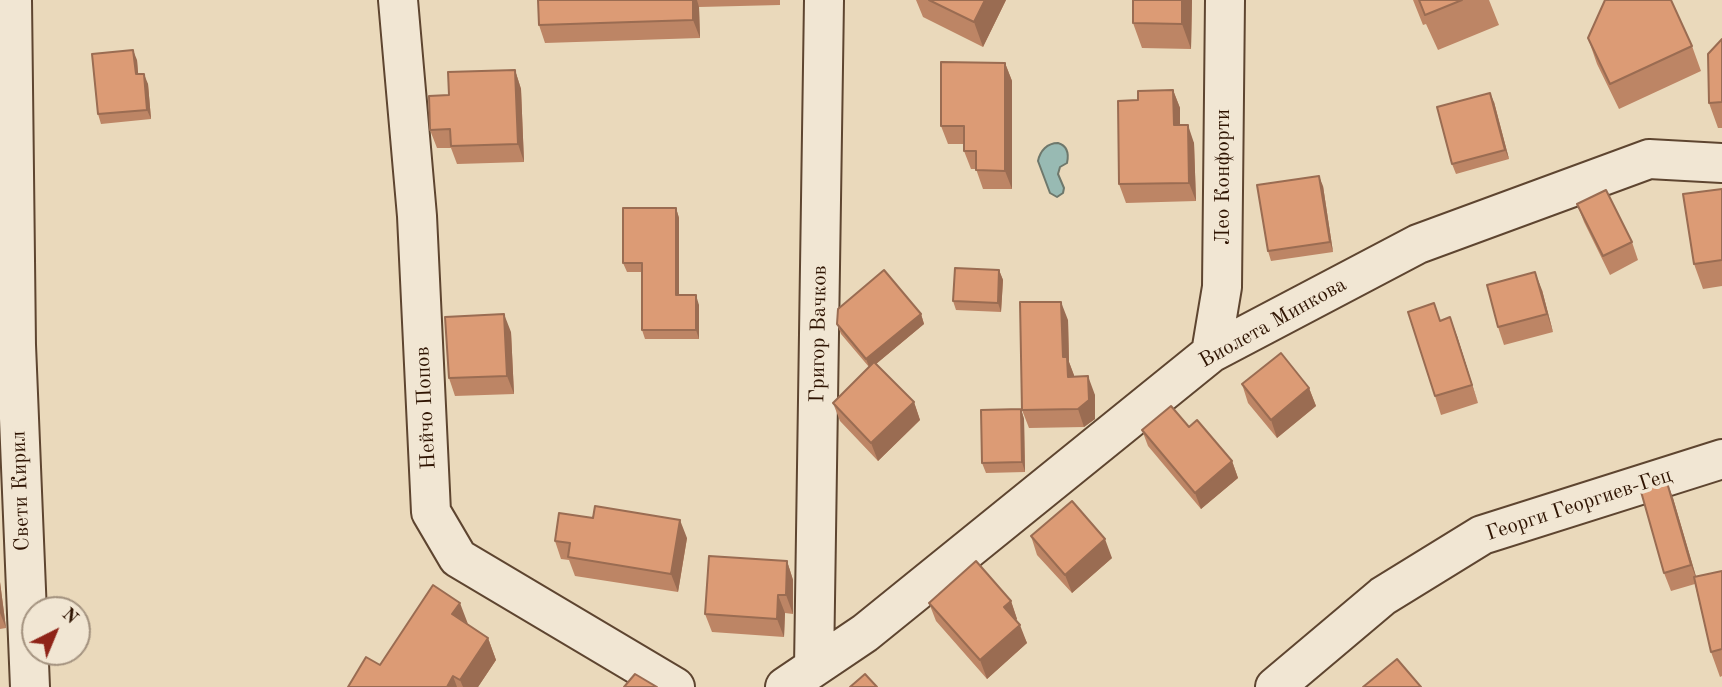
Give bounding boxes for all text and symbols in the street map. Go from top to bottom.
street label: Лео Конфорти [1210,109,1236,245]
street label: Григор Вачков [805,265,833,403]
street label: Виолета Минкова [1195,272,1351,374]
street label: Нейчо Попов [410,346,442,470]
street label: Свети Кирил [6,430,36,552]
street label: Георги Георгиев-Гец [1483,463,1675,547]
north arrow [21,596,91,666]
text: N [58,605,81,629]

